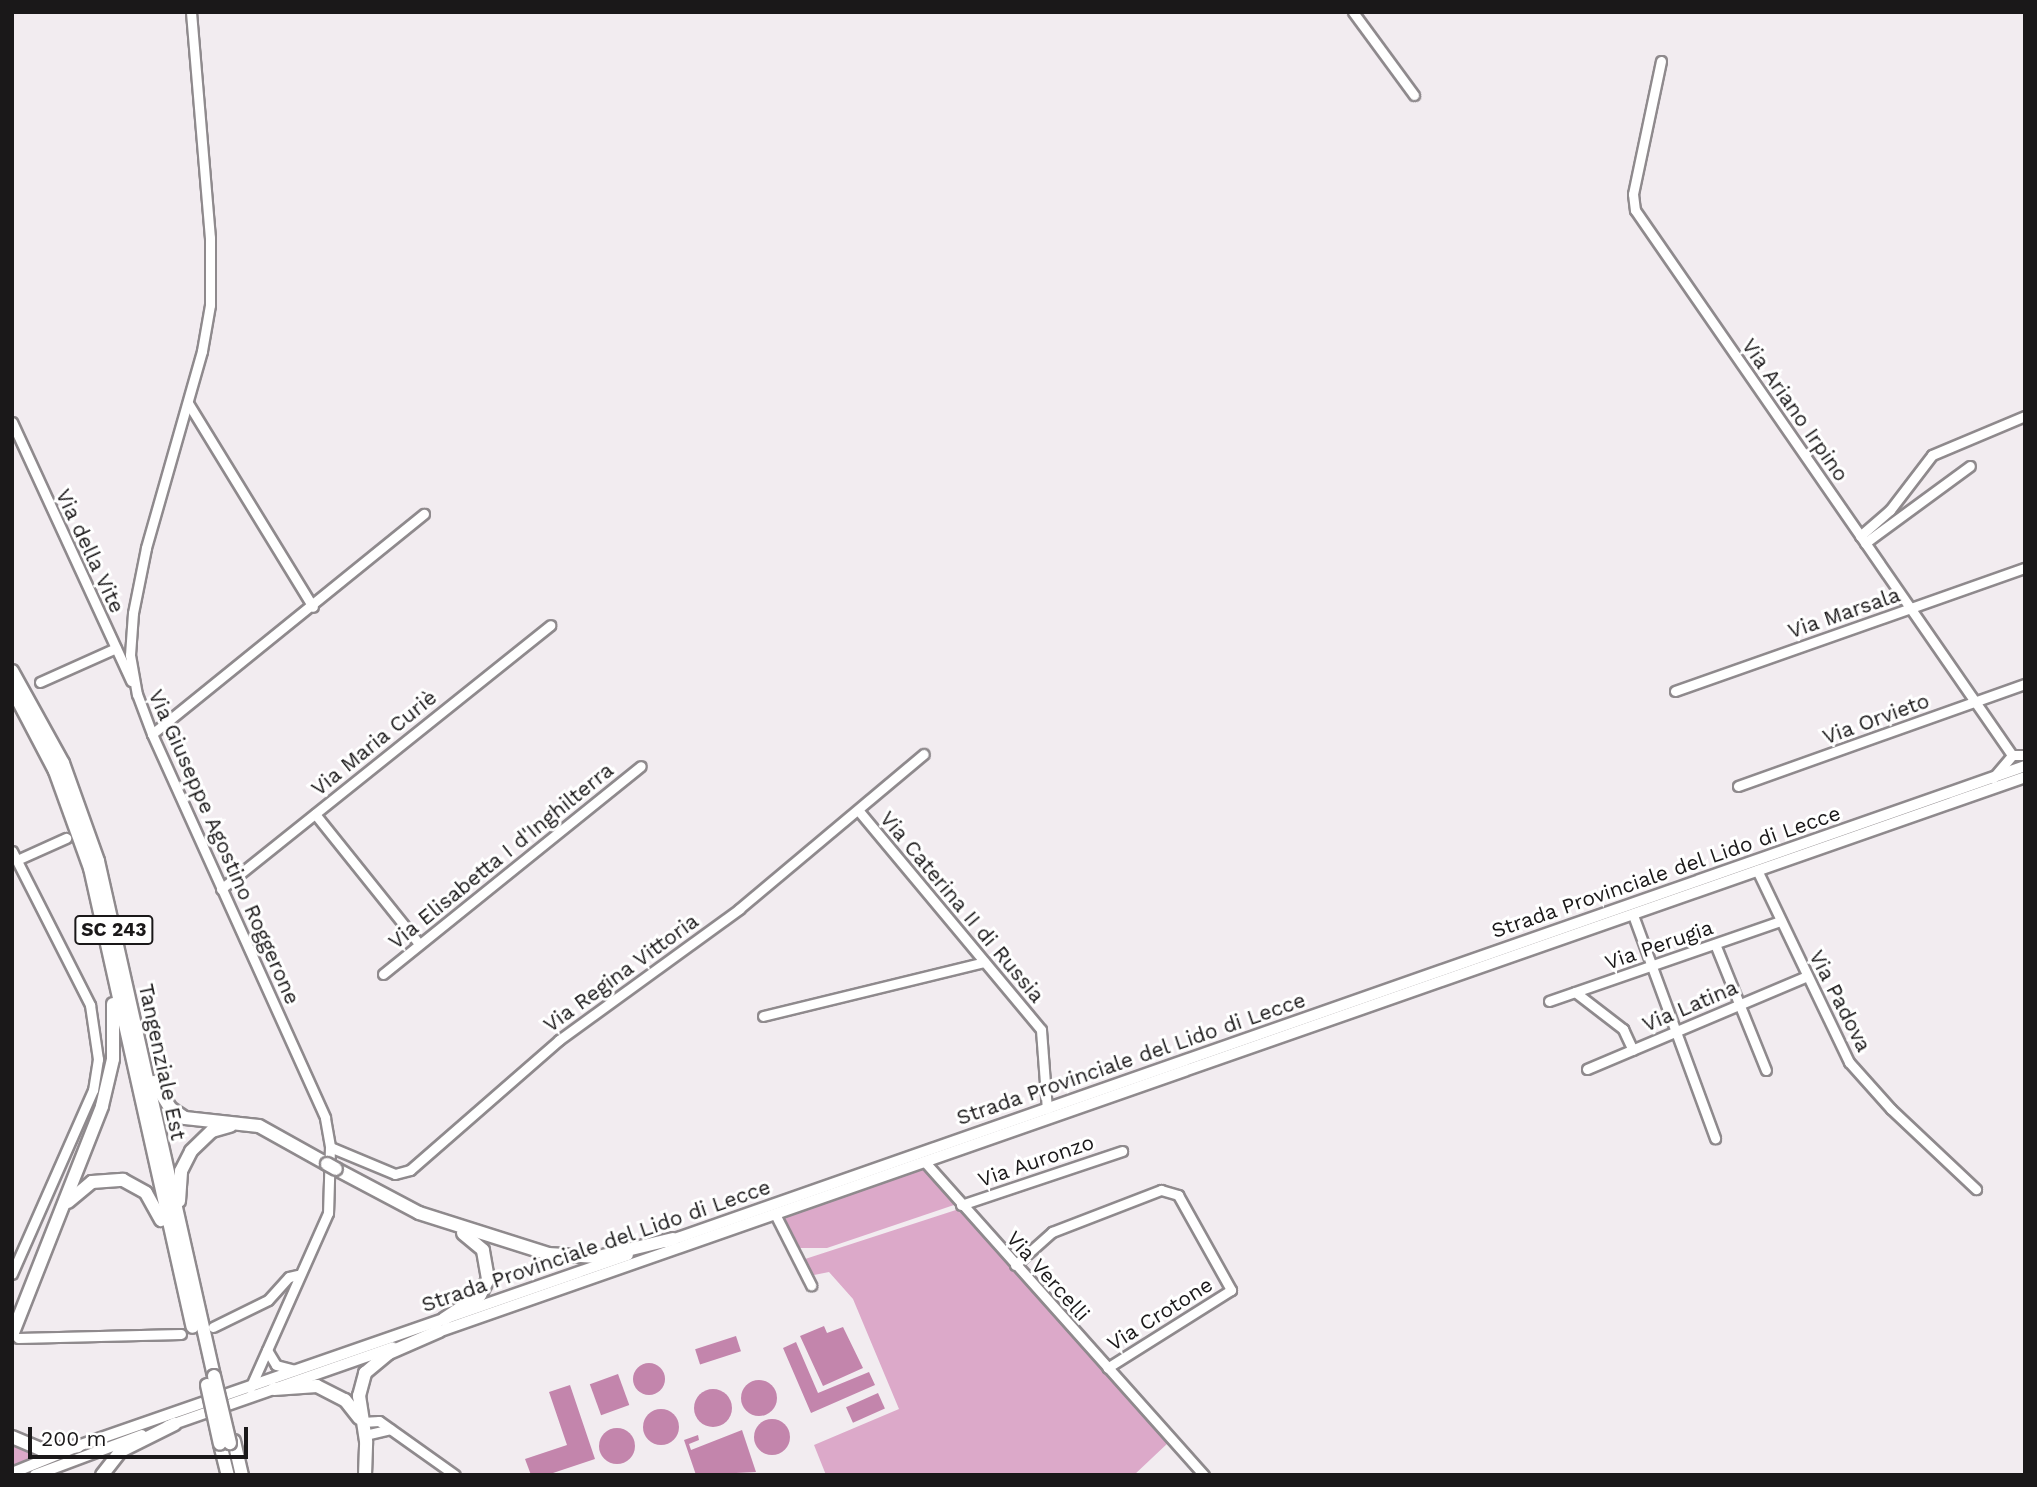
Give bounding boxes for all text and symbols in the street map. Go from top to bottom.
street label: Via Ariano Irpino [1736,333,1854,487]
street label: Via della Vite [50,484,130,618]
street label: Via Marsala [1784,582,1904,644]
street label: Via Giuseppe Agostino Roggerone [143,685,305,1009]
street label: Via Maria Curiè [306,685,442,801]
street label: Via Orvieto [1819,688,1933,750]
street label: Via Elisabetta I d'Inghilterra [383,757,619,955]
street label: Strada Provinciale del Lido di Lecce [1488,800,1844,944]
street label: Via Caterina II di Russia [874,806,1050,1008]
street label: Via Regina Vittoria [538,908,704,1038]
road number: SC 243 [74,914,154,946]
street label: Via Perugia [1601,915,1717,975]
street label: Via Padova [1804,946,1876,1056]
street label: Via Latina [1638,975,1742,1037]
street label: Tangenziale Est [133,981,191,1143]
street label: Strada Provinciale del Lido di Lecce [953,987,1309,1131]
street label: Via Auronzo [974,1129,1098,1193]
street label: Strada Provinciale del Lido di Lecce [418,1174,774,1318]
street label: Via Vercelli [1001,1225,1095,1327]
street label: Via Crotone [1103,1272,1217,1356]
scale bar [32,1414,252,1458]
text: 200 m [41,1426,107,1451]

